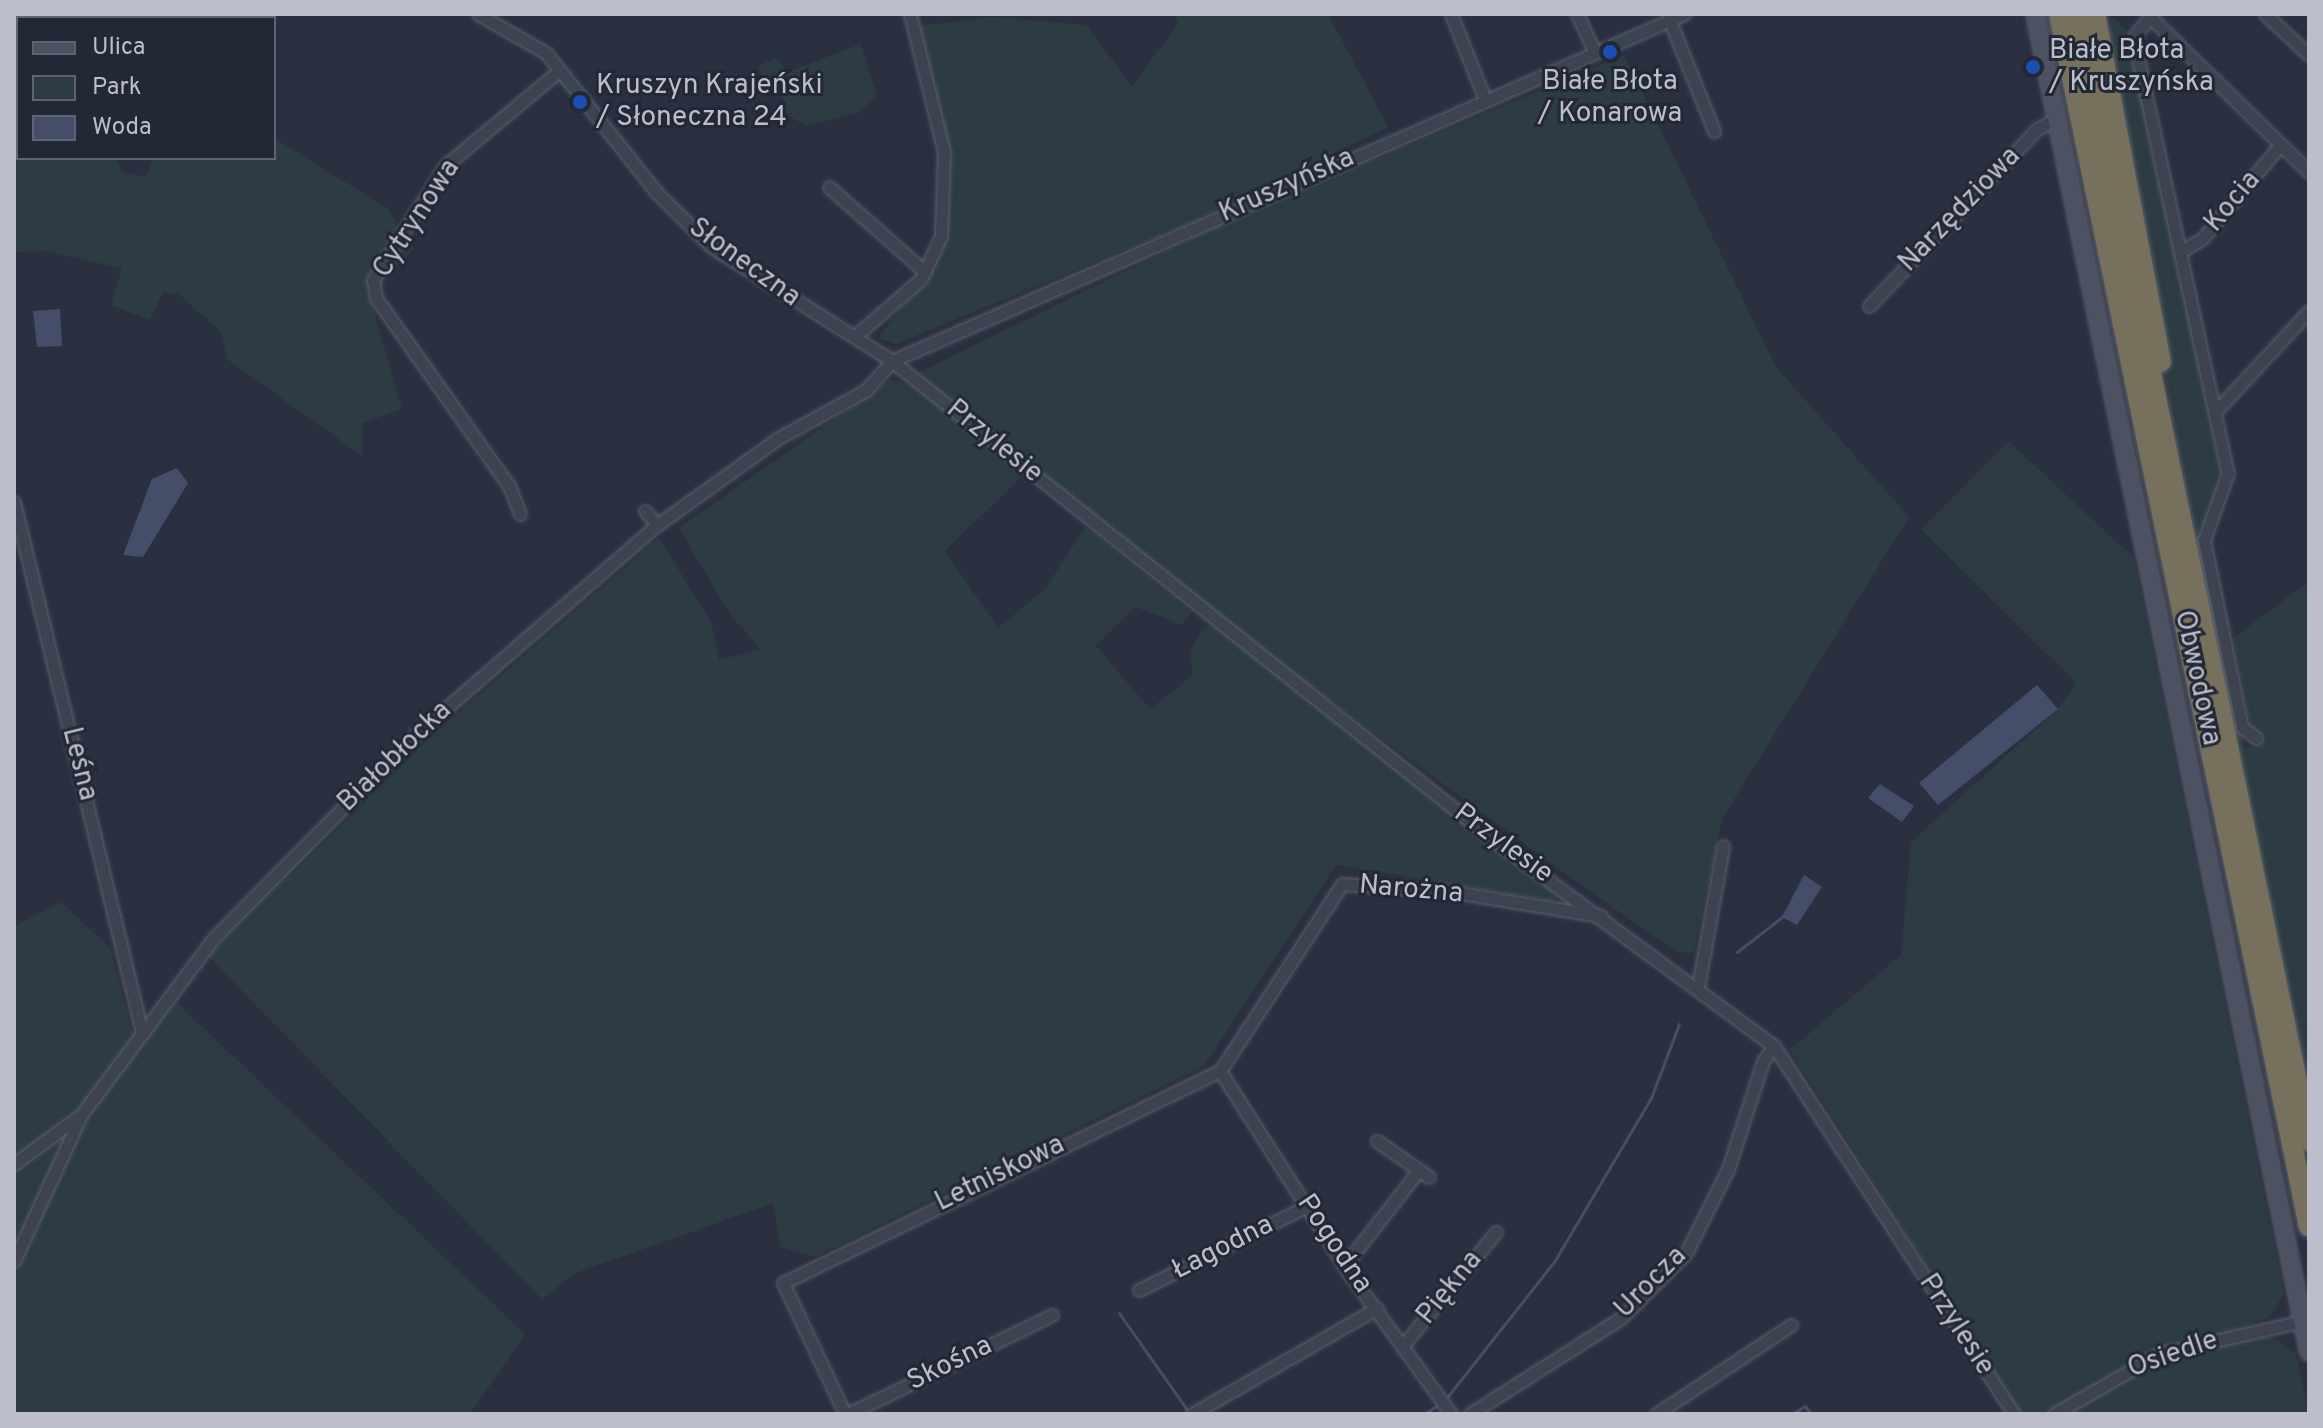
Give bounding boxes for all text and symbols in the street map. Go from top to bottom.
legend [16,16,276,160]
text: Ulica [92,33,145,63]
place label: Białe Błota / Kruszyńska [2049,34,2214,100]
marker: Białe Błota / Konarowa [1601,43,1619,61]
marker: Białe Błota / Kruszyńska [2024,58,2042,76]
place label: Białe Błota / Konarowa [1538,65,1682,131]
place label: Kruszyn Krajeński / Słoneczna 24 [596,69,823,135]
text: Park [92,73,142,103]
marker: Kruszyn Krajeński / Słoneczna 24 [571,93,589,111]
text: Woda [92,113,152,143]
street label: Narzędziowa [1892,140,2028,280]
street label: Kruszyńska [1214,141,1360,231]
street label: Cytrynowa [366,153,468,285]
street label: Kocia [2198,165,2268,239]
street label: Słoneczna [682,211,806,315]
street label: Przylesie [939,393,1049,491]
street label: Obwodowa [2166,607,2228,749]
street label: Białobłocka [331,694,459,820]
street label: Leśna [54,724,104,804]
street label: Przylesie [1447,797,1559,891]
street label: Narożna [1358,869,1464,911]
street label: Letniskowa [930,1128,1070,1220]
street label: Pogodna [1289,1188,1379,1300]
street label: Łagodna [1167,1208,1279,1288]
street label: Urocza [1608,1240,1694,1326]
street label: Piękna [1410,1244,1490,1332]
street label: Przylesie [1911,1268,2001,1382]
street label: Osiedle [2123,1324,2223,1386]
street label: Skośna [902,1329,998,1399]

